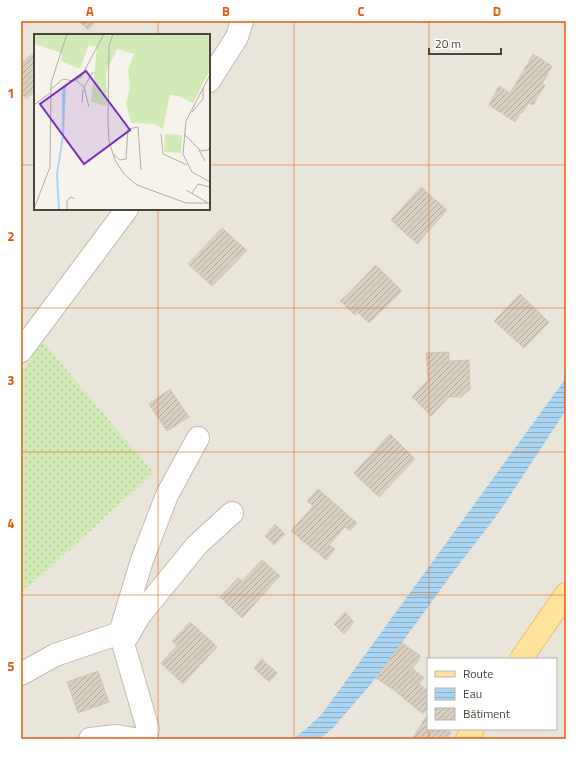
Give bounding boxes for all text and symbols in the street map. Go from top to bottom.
text: A [86,1,94,21]
text: B [222,1,230,21]
text: C [357,1,365,21]
text: D [493,1,501,21]
scale bar [429,30,501,56]
inset map [34,34,210,210]
text: 20 m [435,34,461,53]
text: 1 [7,83,15,103]
text: 2 [7,226,15,246]
text: 3 [7,370,15,390]
text: 4 [7,513,15,533]
text: 5 [7,656,15,676]
legend [427,658,557,730]
text: Route [463,664,493,683]
text: Eau [463,684,482,703]
text: Bâtiment [463,704,511,723]

